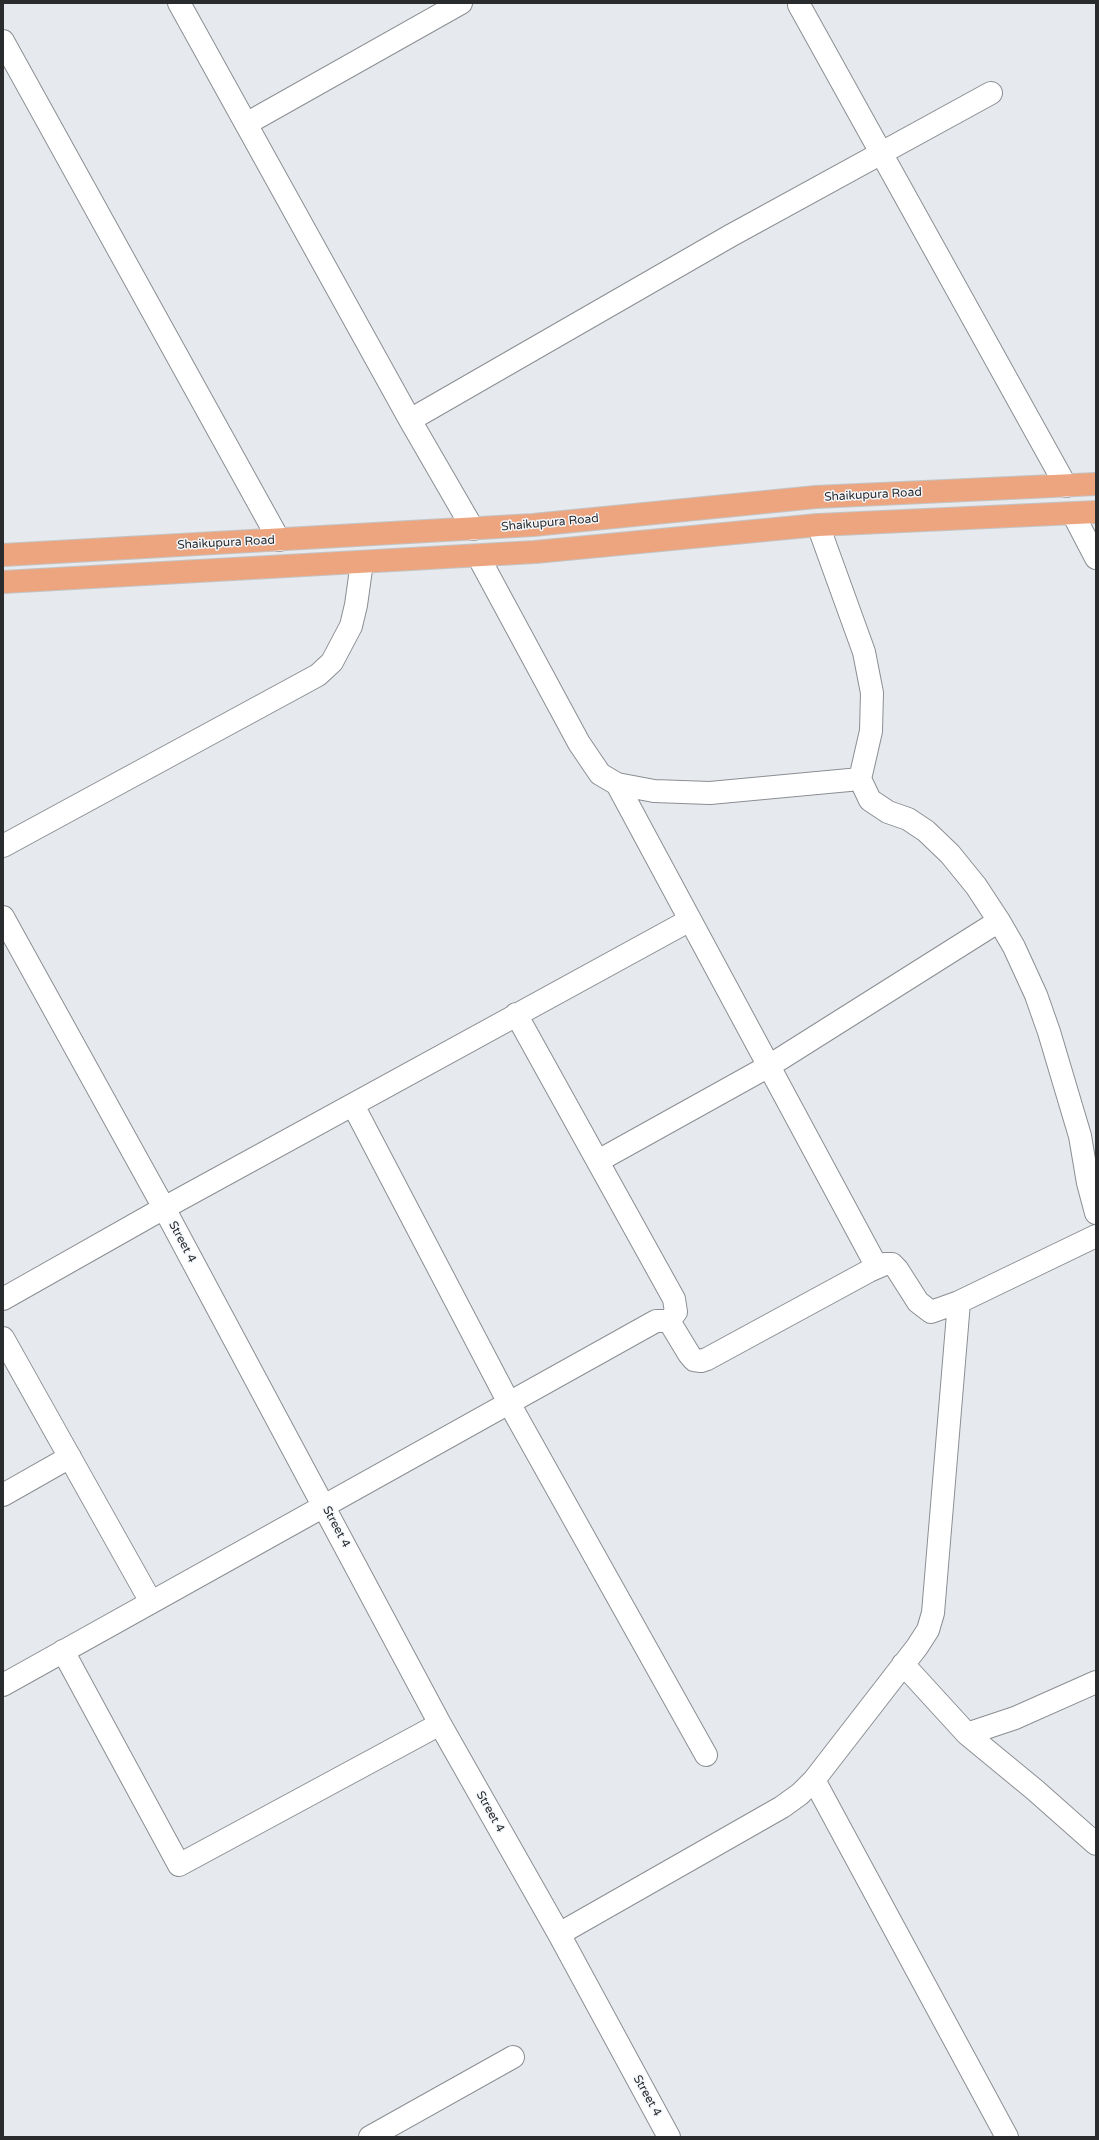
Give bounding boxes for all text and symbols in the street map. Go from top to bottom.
street label: Shaikupura Road [824,485,922,505]
street label: Shaikupura Road [501,512,599,534]
street label: Shaikupura Road [177,533,275,553]
street label: Street 4 [165,1219,199,1265]
street label: Street 4 [319,1504,353,1550]
street label: Street 4 [473,1789,507,1835]
street label: Street 4 [630,2073,664,2119]

